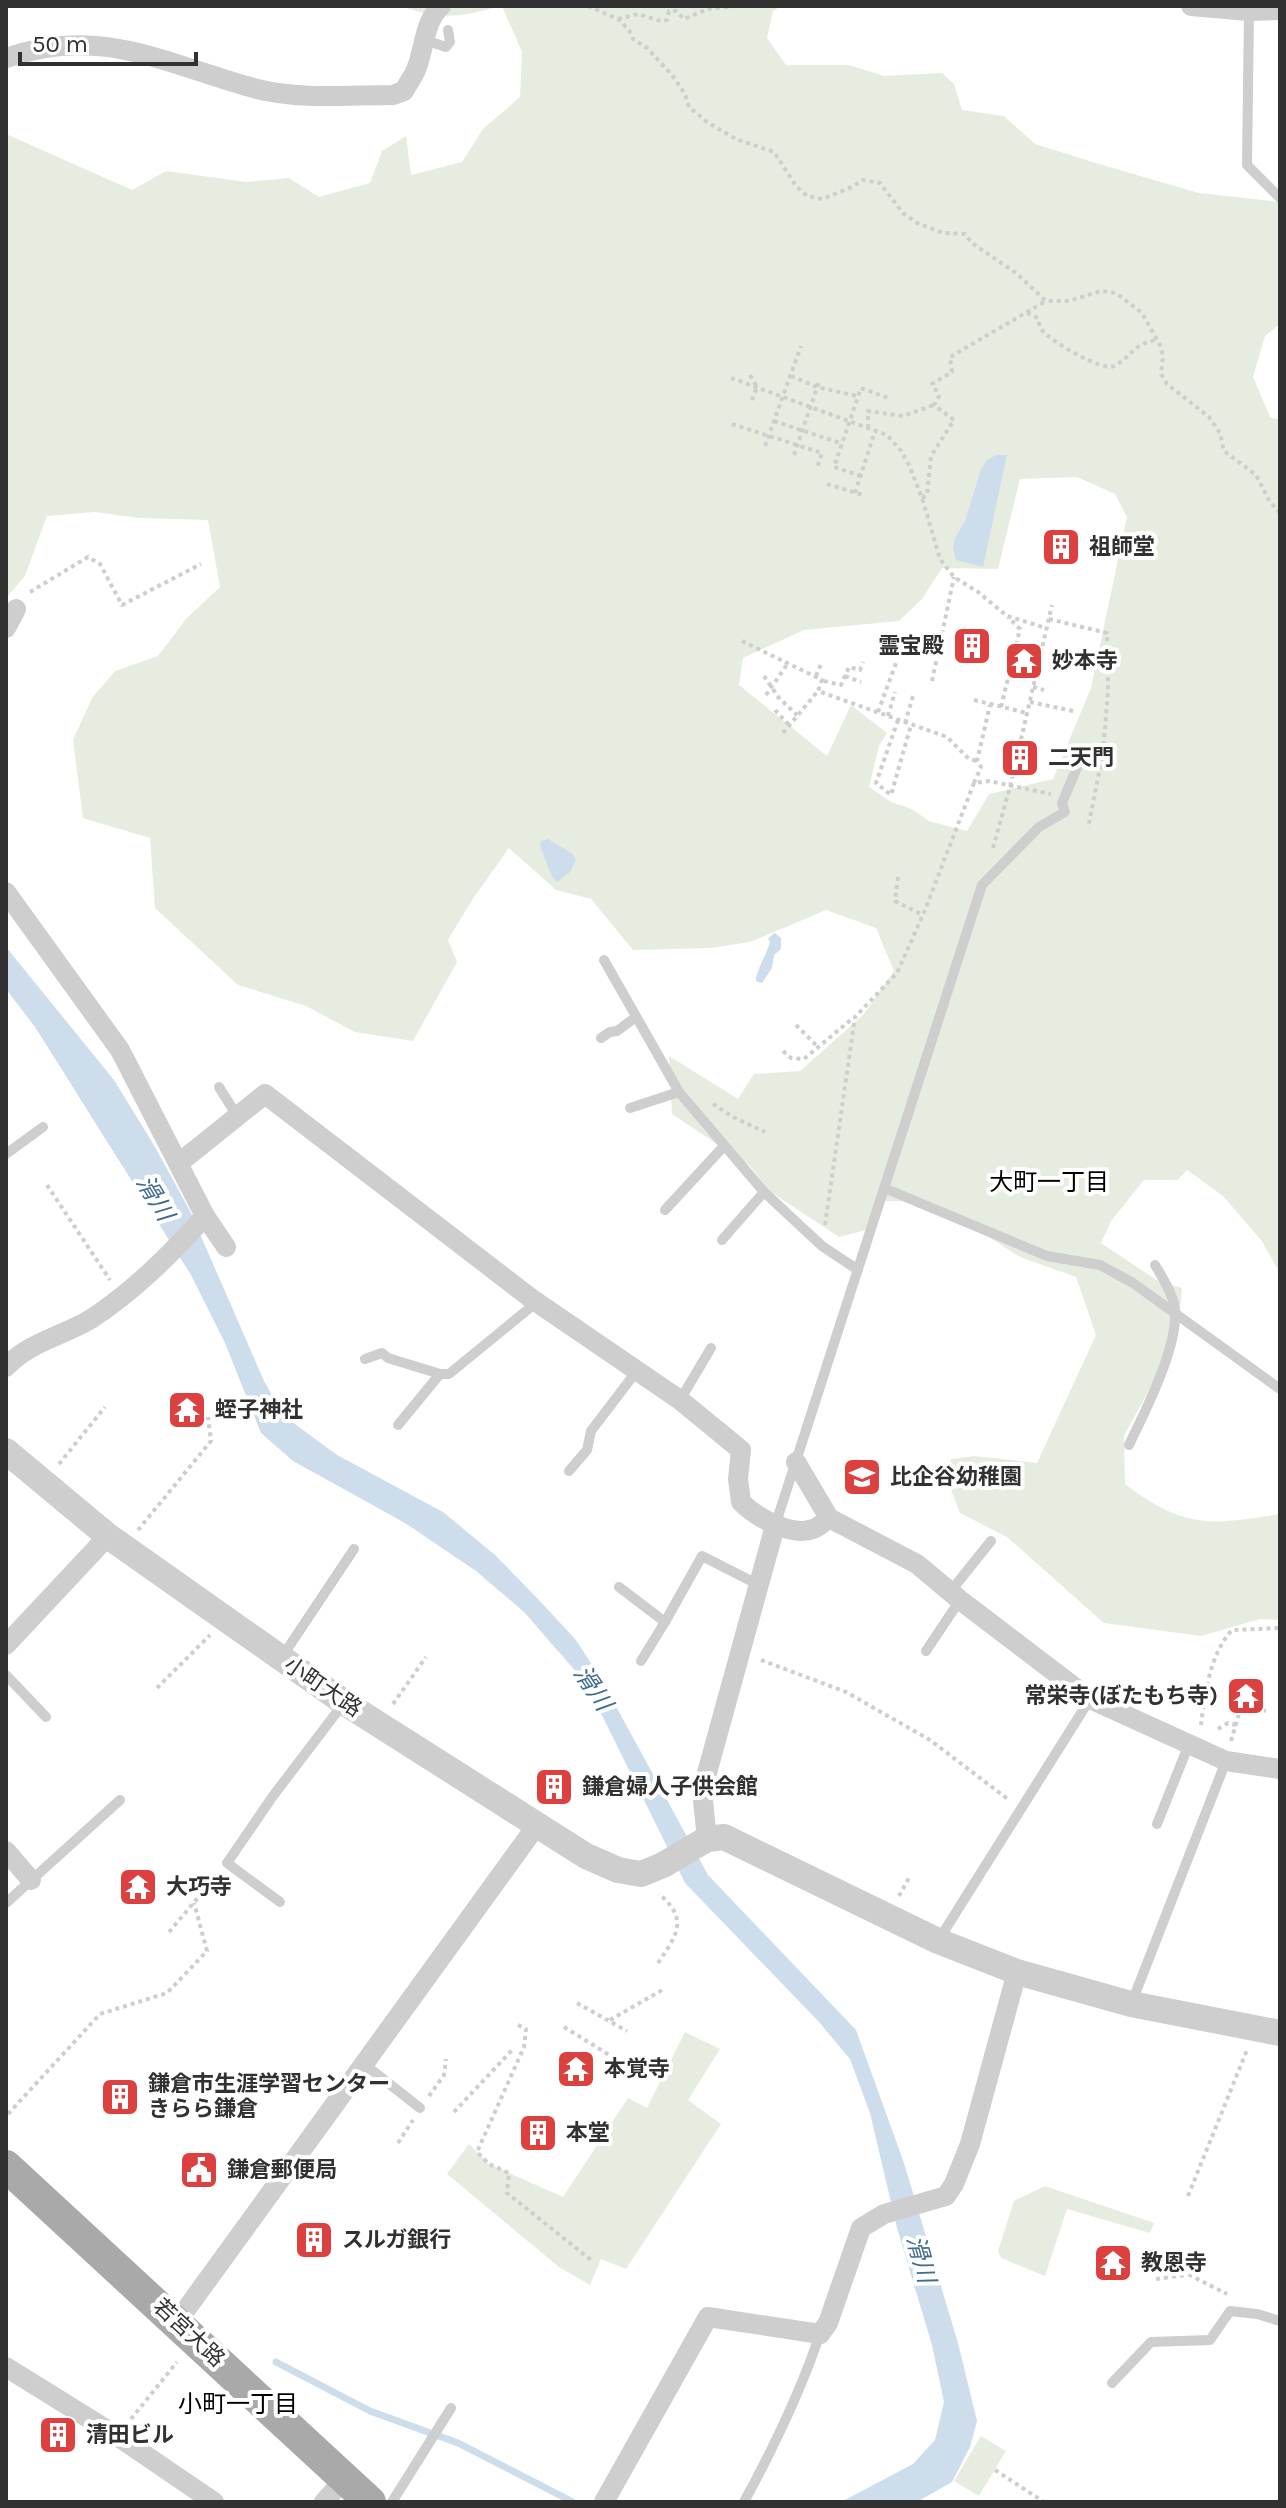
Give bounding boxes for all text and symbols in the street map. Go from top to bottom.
scale bar [20,16,196,66]
text: 50 m [32,30,88,58]
building icon: 祖師堂 [1040,526,1082,568]
place label: 祖師堂 [1089,534,1155,560]
building icon: 霊宝殿 [951,625,993,667]
place label: 霊宝殿 [878,633,944,659]
temple icon: 妙本寺 [1003,640,1045,682]
place label: 妙本寺 [1052,648,1118,674]
building icon: 二天門 [999,737,1041,779]
place label: 二天門 [1048,745,1114,771]
district label: 大町一丁目 [989,1168,1109,1196]
water label: 滑川 [131,1170,181,1228]
temple icon: 蛭子神社 [166,1389,208,1431]
place label: 蛭子神社 [215,1397,303,1423]
school or university icon: 比企谷幼稚園 [841,1456,883,1498]
place label: 比企谷幼稚園 [890,1464,1022,1490]
street label: 小町大路 [279,1652,367,1722]
water label: 滑川 [568,1660,620,1718]
temple icon: 常栄寺(ぼたもち寺) [1225,1675,1267,1717]
place label: 常栄寺(ぼたもち寺) [1024,1683,1218,1709]
building icon: 鎌倉婦人子供会館 [533,1766,575,1808]
place label: 鎌倉婦人子供会館 [582,1774,758,1800]
temple icon: 大巧寺 [117,1866,159,1908]
place label: 大巧寺 [166,1874,232,1900]
temple icon: 本覚寺 [555,2048,597,2090]
place label: 本覚寺 [604,2056,670,2082]
place label: 鎌倉市生涯学習センター きらら鎌倉 [148,2071,390,2122]
building icon: 鎌倉市生涯学習センター きらら鎌倉 [99,2076,141,2118]
building icon: 本堂 [517,2112,559,2154]
place label: 本堂 [566,2120,610,2146]
public building icon: 鎌倉郵便局 [178,2149,220,2191]
place label: 鎌倉郵便局 [227,2157,337,2183]
building icon: スルガ銀行 [293,2219,335,2261]
place label: スルガ銀行 [342,2227,451,2253]
water label: 滑川 [901,2232,942,2289]
temple icon: 教恩寺 [1092,2242,1134,2284]
place label: 教恩寺 [1141,2250,1207,2276]
street label: 若宮大路 [148,2293,230,2373]
district label: 小町一丁目 [178,2390,298,2418]
building icon: 清田ビル [37,2414,79,2456]
place label: 清田ビル [86,2422,174,2448]

